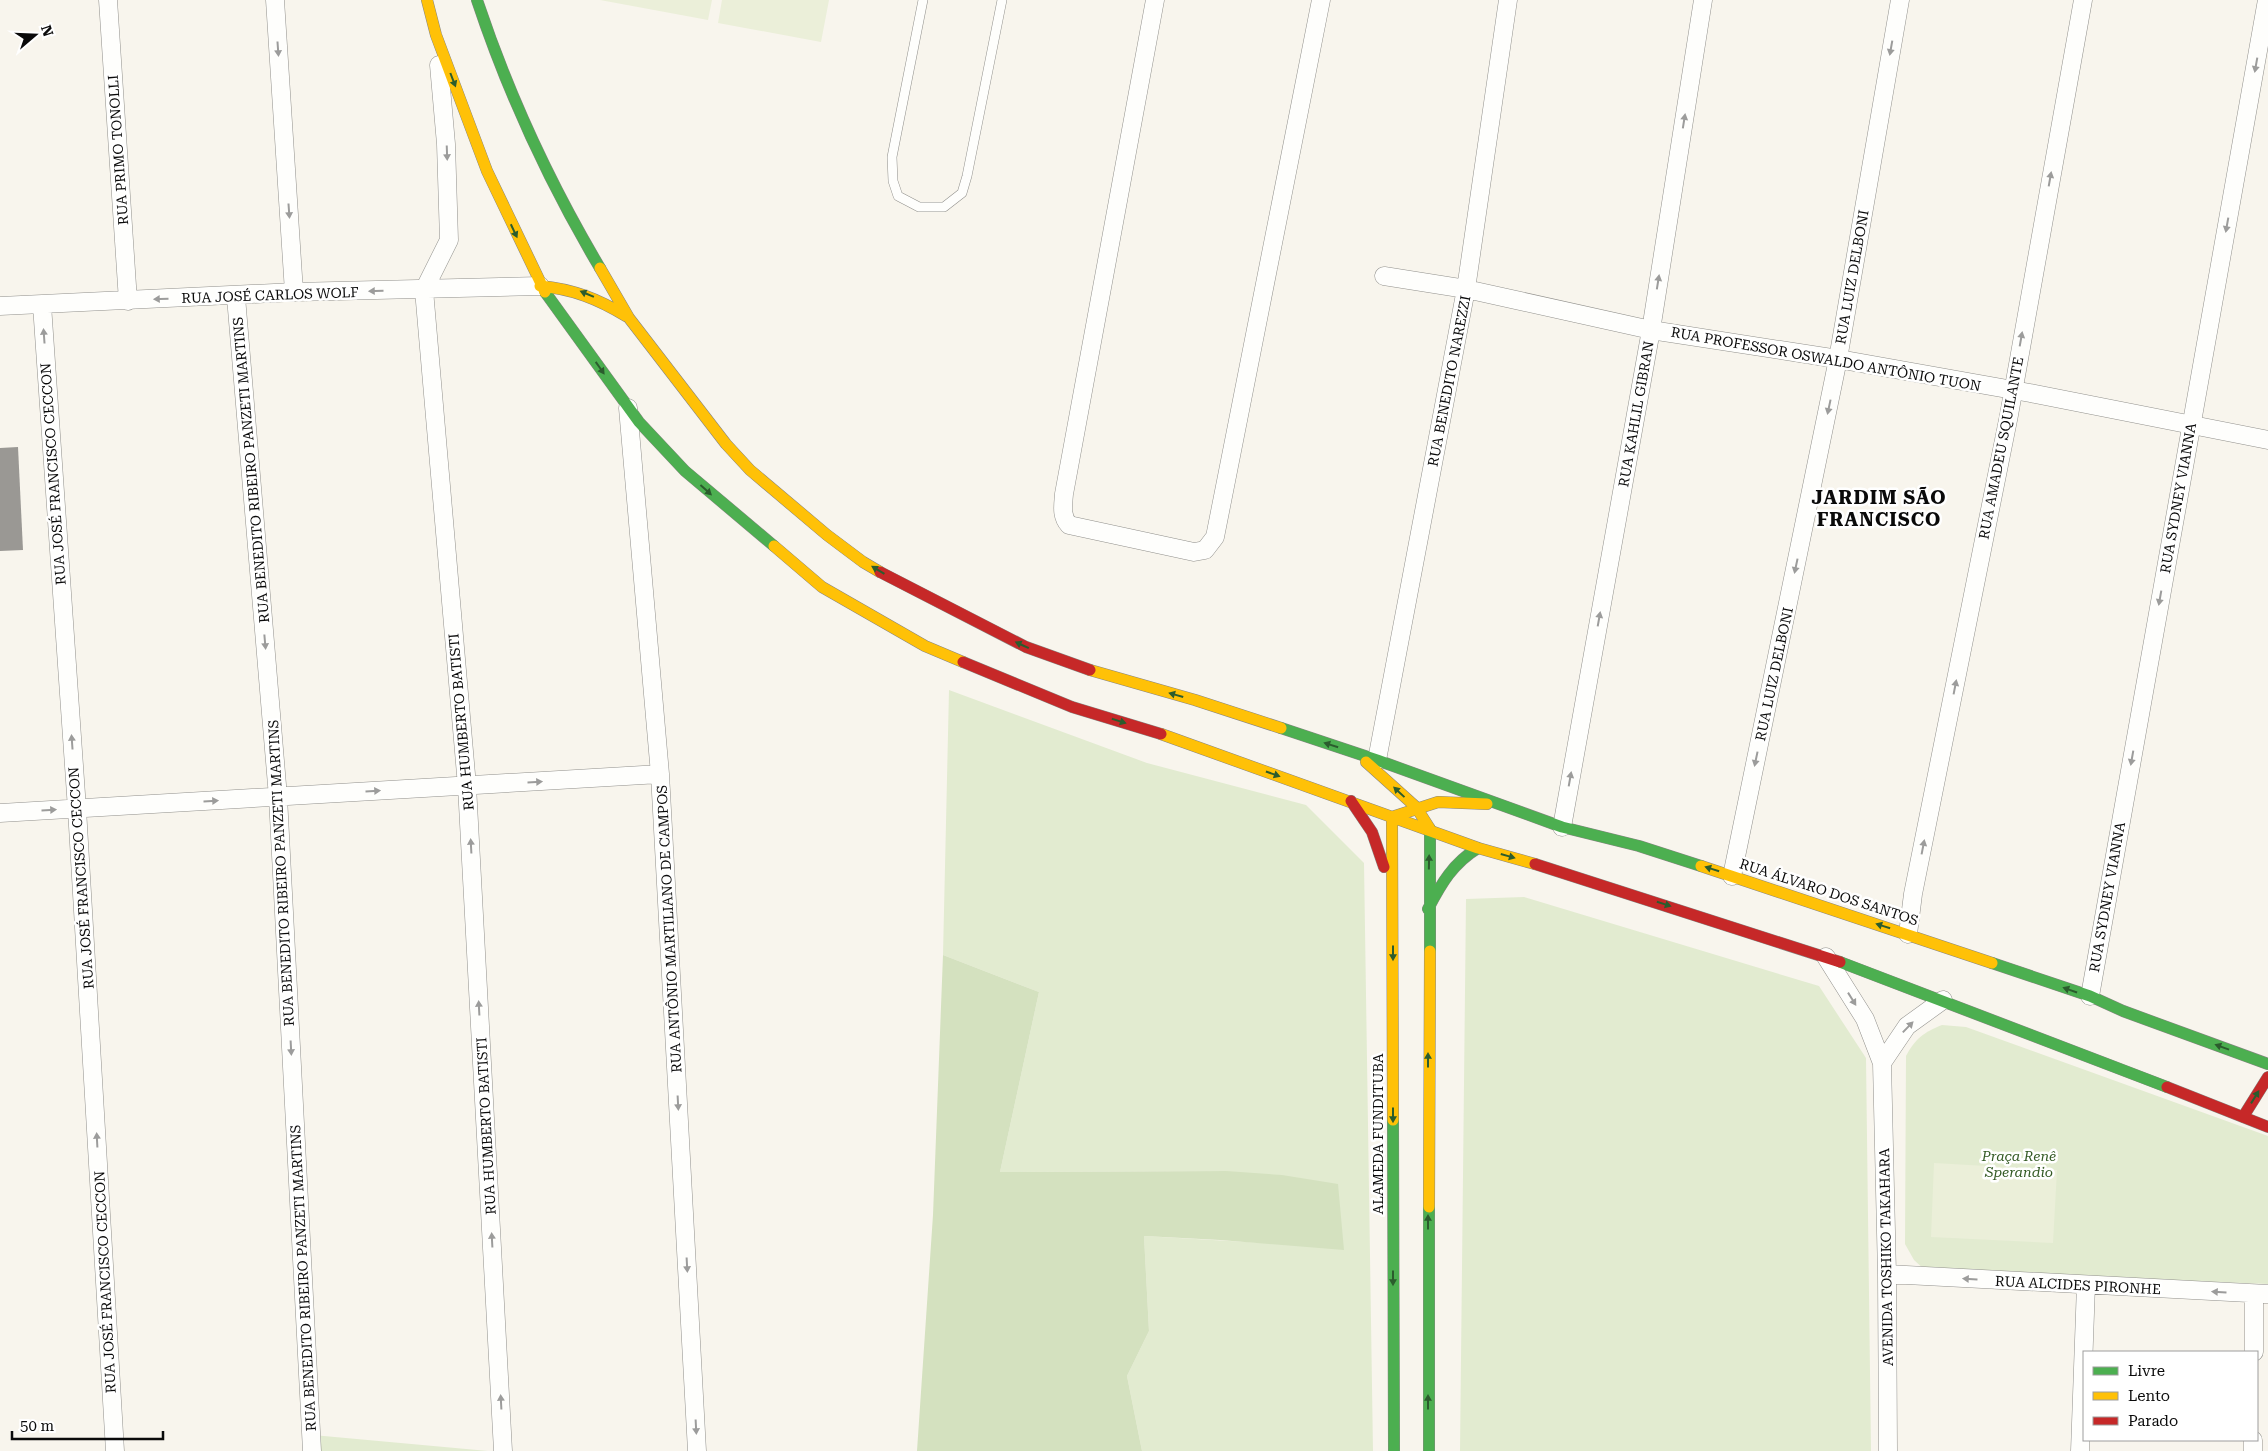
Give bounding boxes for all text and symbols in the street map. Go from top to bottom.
north arrow [10,10,60,60]
text: N [38,23,57,39]
one-way arrow [1887,40,1895,56]
one-way arrow [275,41,283,57]
one-way arrow [2251,58,2259,74]
one-way arrow [449,73,457,88]
street label: RUA PRIMO TONOLLI [105,74,131,226]
one-way arrow [1680,113,1688,129]
one-way arrow [443,145,451,161]
one-way arrow [2047,170,2055,186]
one-way arrow [285,203,293,219]
street label: RUA LUIZ DELBONI [1832,209,1872,345]
one-way arrow [2223,218,2231,234]
one-way arrow [510,224,518,238]
one-way arrow [1655,273,1663,289]
street label: RUA JOSÉ CARLOS WOLF [181,284,359,306]
one-way arrow [367,287,383,295]
one-way arrow [580,290,595,298]
street label: RUA BENEDITO NAREZZI [1425,294,1473,468]
one-way arrow [153,296,169,304]
street label: RUA BENEDITO RIBEIRO PANZETI MARTINS [230,316,272,624]
street label: RUA PROFESSOR OSWALDO ANTÔNIO TUON [1670,324,1982,394]
one-way arrow [39,328,47,344]
one-way arrow [2018,330,2026,346]
street label: RUA KAHLIL GIBRAN [1615,340,1657,488]
street label: RUA AMADEU SQUILANTE [1975,356,2027,540]
one-way arrow [595,361,605,374]
street label: RUA JOSÉ FRANCISCO CECCON [37,362,69,586]
one-way arrow [1824,399,1832,415]
street label: RUA SYDNEY VIANNA [2157,421,2199,574]
one-way arrow [700,484,712,495]
district label: JARDIM SÃO FRANCISCO [1811,486,1947,531]
one-way arrow [1792,558,1800,574]
one-way arrow [871,566,884,575]
one-way arrow [2155,591,2163,607]
street label: RUA LUIZ DELBONI [1752,606,1796,742]
one-way arrow [1595,611,1603,627]
street label: RUA HUMBERTO BATISTI [445,633,477,811]
one-way arrow [262,634,270,650]
one-way arrow [1015,640,1029,648]
one-way arrow [1951,679,1959,695]
one-way arrow [1169,690,1184,698]
one-way arrow [1111,717,1126,725]
street label: RUA BENEDITO RIBEIRO PANZETI MARTINS [265,719,297,1027]
one-way arrow [68,734,76,750]
one-way arrow [1323,740,1338,748]
one-way arrow [2127,751,2135,767]
one-way arrow [1752,752,1760,767]
street label: RUA JOSÉ FRANCISCO CECCON [65,766,97,990]
one-way arrow [1265,771,1280,778]
one-way arrow [1567,771,1575,787]
one-way arrow [528,777,544,785]
street label: RUA ANTÔNIO MARTILIANO DE CAMPOS [653,784,685,1073]
one-way arrow [1394,786,1406,798]
one-way arrow [365,787,381,795]
one-way arrow [203,796,219,804]
one-way arrow [41,806,57,814]
street label: RUA SYDNEY VIANNA [2086,820,2128,973]
one-way arrow [466,837,474,853]
one-way arrow [1919,838,1927,854]
one-way arrow [1501,853,1516,861]
one-way arrow [1425,854,1433,870]
street label: RUA ÁLVARO DOS SANTOS [1738,856,1921,929]
one-way arrow [1705,865,1720,873]
one-way arrow [1656,901,1671,908]
one-way arrow [1876,922,1891,930]
one-way arrow [1389,945,1397,961]
one-way arrow [2063,985,2078,993]
one-way arrow [1847,992,1857,1005]
one-way arrow [475,1000,483,1016]
one-way arrow [1902,1021,1914,1033]
street label: RUA HUMBERTO BATISTI [473,1037,499,1215]
one-way arrow [288,1041,296,1057]
one-way arrow [2214,1043,2229,1051]
one-way arrow [1424,1052,1432,1068]
street label: ALAMEDA FUNDITUBA [1370,1053,1386,1215]
one-way arrow [2251,1091,2260,1104]
one-way arrow [675,1095,683,1111]
one-way arrow [1389,1108,1397,1124]
street label: RUA BENEDITO RIBEIRO PANZETI MARTINS [287,1124,319,1432]
one-way arrow [92,1132,100,1148]
street label: AVENIDA TOSHIKO TAKAHARA [1876,1148,1896,1366]
park label: Praça Renê Sperandio [1981,1148,2056,1180]
street label: RUA JOSÉ FRANCISCO CECCON [91,1170,119,1394]
one-way arrow [1424,1214,1432,1230]
one-way arrow [487,1232,495,1248]
one-way arrow [684,1257,692,1273]
one-way arrow [1389,1270,1397,1286]
street label: RUA ALCIDES PIRONHE [1995,1273,2161,1297]
one-way arrow [1961,1274,1977,1282]
one-way arrow [2211,1288,2227,1296]
legend [2083,1351,2258,1441]
text: Livre [2128,1362,2165,1380]
text: Lento [2128,1387,2170,1405]
one-way arrow [496,1394,504,1410]
one-way arrow [1424,1394,1432,1410]
scale bar [12,1408,164,1440]
text: Parado [2128,1412,2178,1430]
text: 50 m [20,1417,55,1435]
one-way arrow [692,1419,700,1435]

